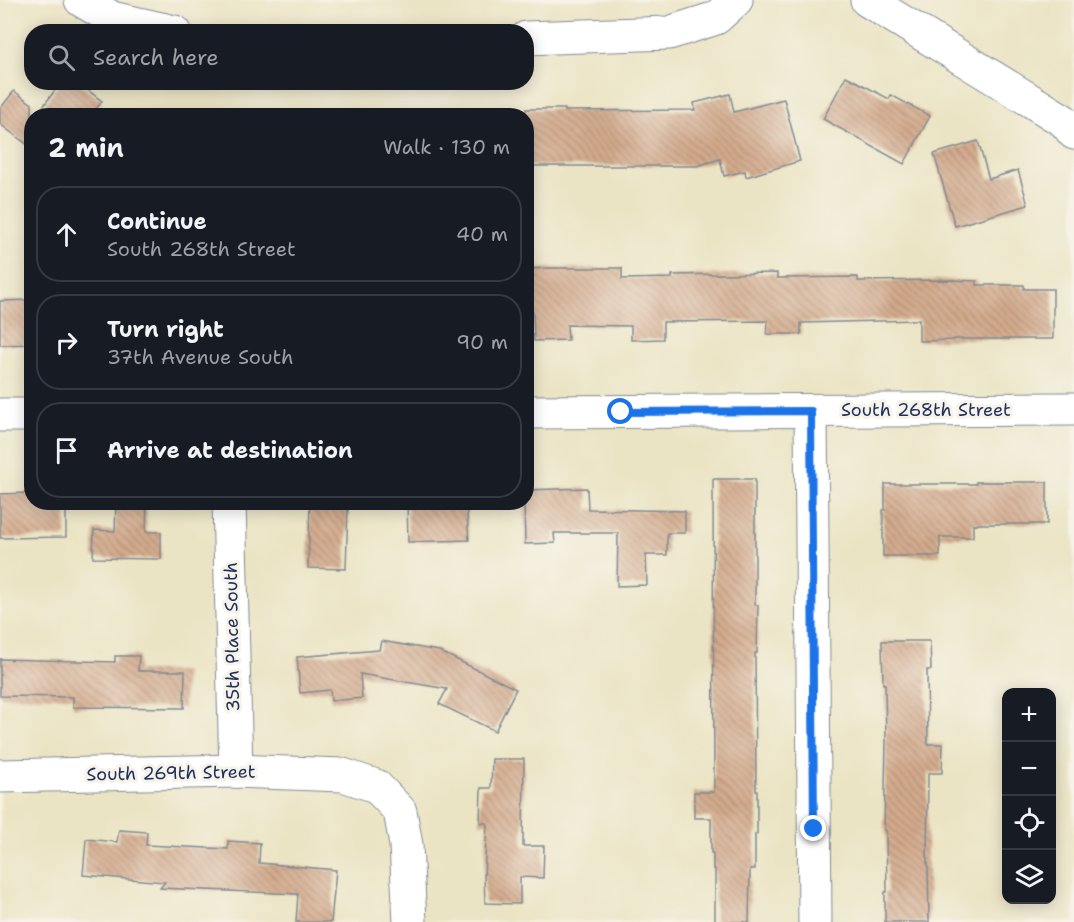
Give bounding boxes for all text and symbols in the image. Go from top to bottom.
search box [24,24,534,90]
icon: search [45,41,78,74]
text: Search here [93,43,219,72]
text: 2 min [48,130,124,165]
text: Walk · 130 m [383,134,510,160]
text: Continue [107,207,207,236]
icon: ahead [50,218,83,251]
text: 40 m [456,221,508,247]
text: South 268th Street [107,236,296,262]
text: Turn right [107,315,224,344]
icon: right [50,326,83,359]
text: 90 m [456,329,508,355]
text: 37th Avenue South [107,344,293,370]
route start [607,398,633,424]
street label: South 268th Street [841,398,1011,422]
icon: arrive [50,434,83,467]
text: Arrive at destination [107,436,353,465]
street label: 35th Place South [219,562,245,712]
map controls [1002,688,1056,904]
button: + [1002,688,1056,742]
button: − [1002,742,1056,796]
street label: South 269th Street [86,760,256,786]
button: locate [1002,796,1056,850]
route end [800,815,826,841]
button: layers [1002,850,1056,904]

